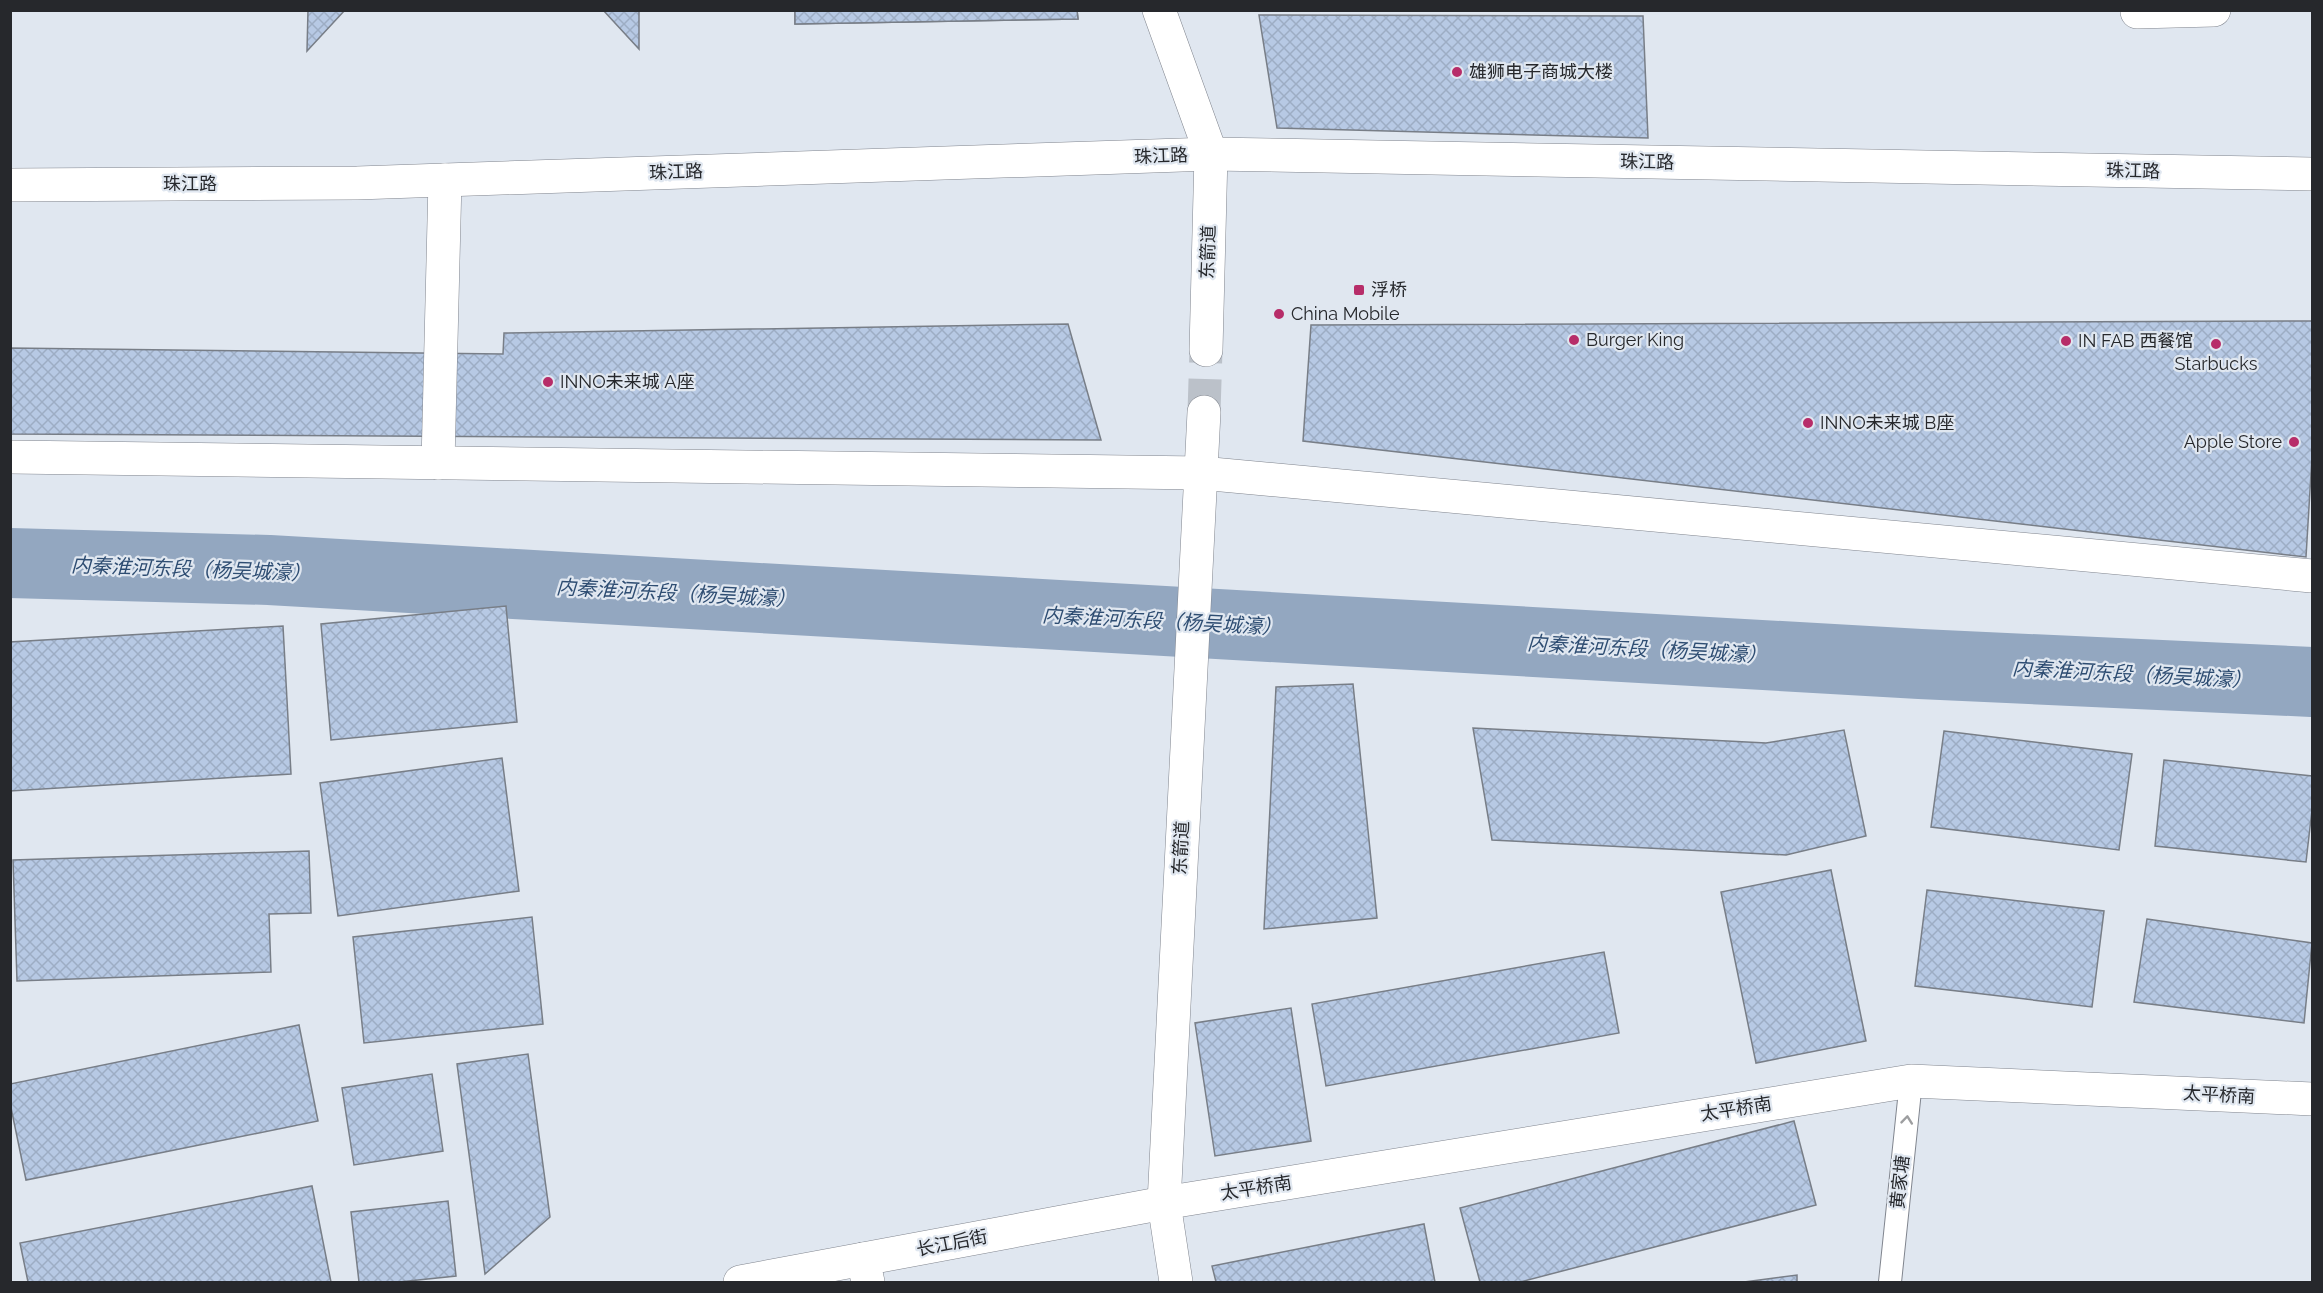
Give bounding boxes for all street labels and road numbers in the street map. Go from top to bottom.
street label: 珠江路 [1134,144,1188,167]
street label: 珠江路 [1620,151,1674,172]
street label: 珠江路 [649,160,703,183]
street label: 珠江路 [2106,160,2160,181]
street label: 珠江路 [163,173,217,194]
street label: 东箭道 [1196,225,1219,279]
street label: 东箭道 [1169,820,1192,875]
street label: 太平桥南 [2183,1082,2256,1107]
street label: 太平桥南 [1699,1093,1773,1125]
street label: 黄家塘 [1886,1154,1913,1210]
street label: 太平桥南 [1219,1172,1293,1204]
street label: 长江后街 [915,1225,989,1260]

